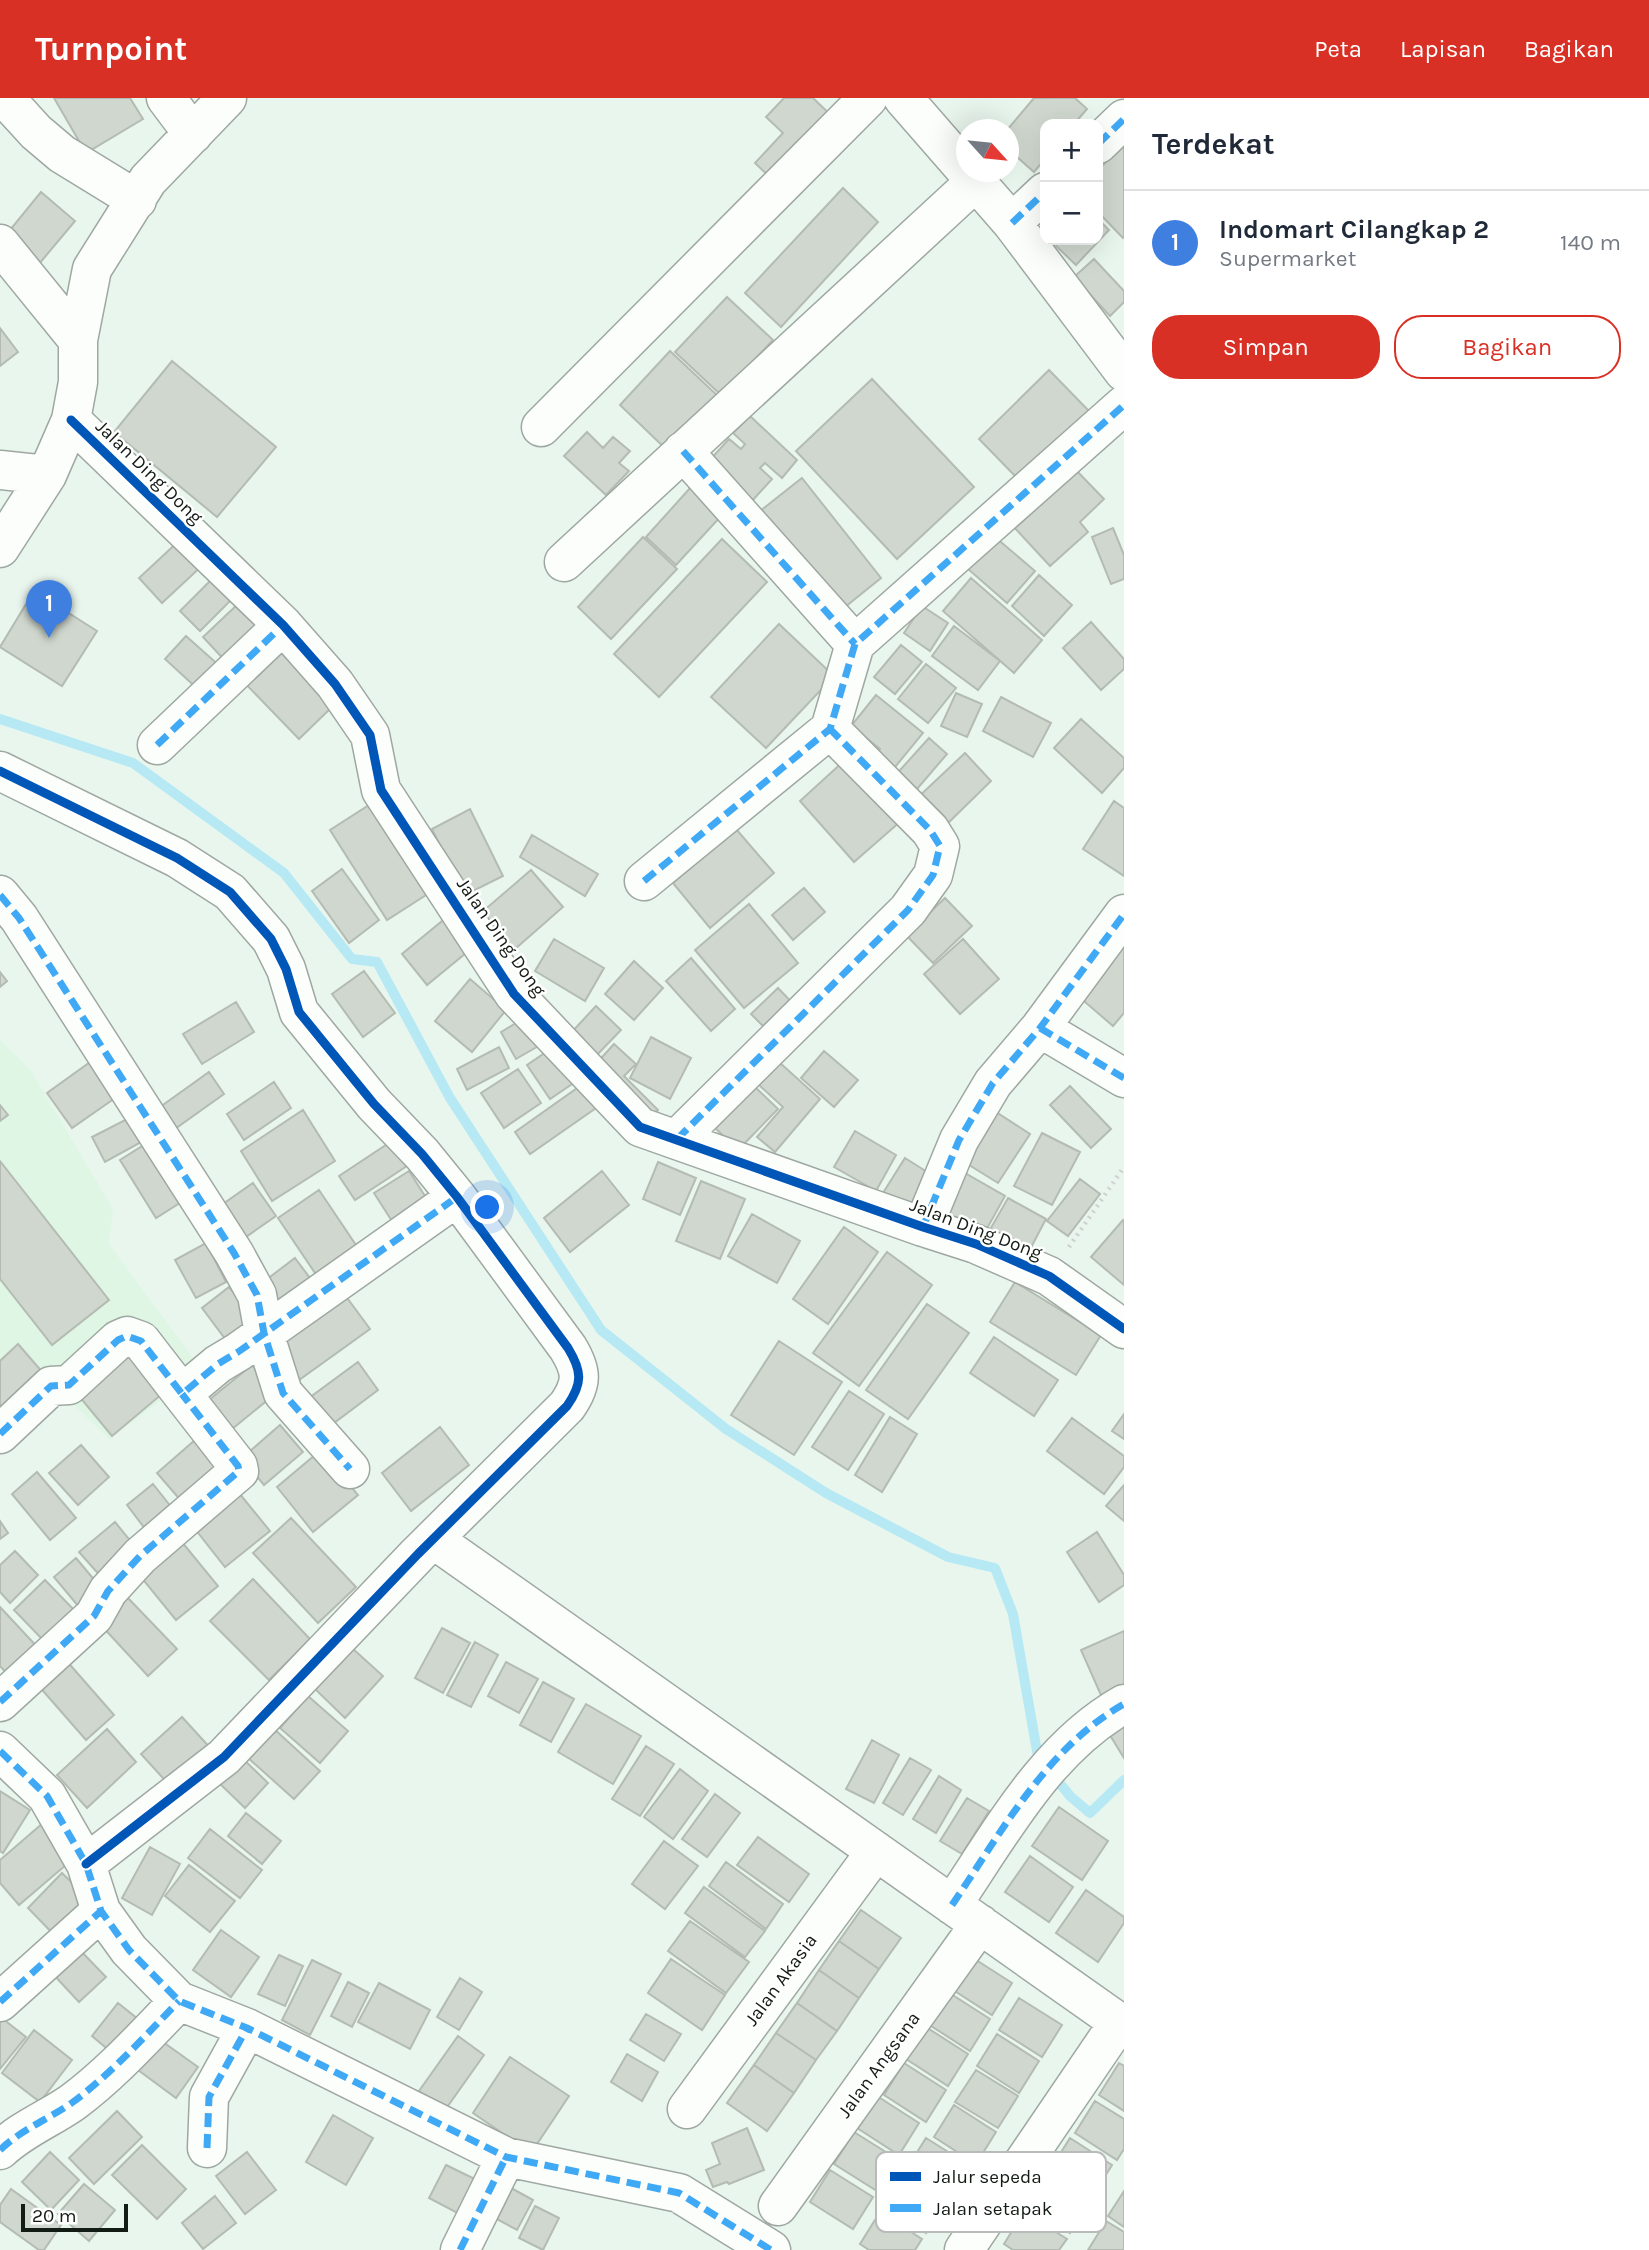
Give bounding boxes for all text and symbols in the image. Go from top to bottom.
text: Turnpoint [35,30,187,68]
text: Peta [1314,35,1362,63]
text: Lapisan [1400,35,1486,63]
text: Bagikan [1524,35,1614,63]
north arrow [956,119,1019,182]
map controls [1040,119,1103,245]
button: + [1040,119,1103,182]
text: Terdekat [1152,126,1275,162]
button: − [1040,182,1103,245]
text: Indomart Cilangkap 2 [1219,214,1489,245]
text: 1 [1171,229,1179,256]
text: 140 m [1560,229,1621,256]
text: Supermarket [1219,245,1356,272]
button: Simpan [1152,315,1380,379]
button: Bagikan [1394,315,1621,379]
street label: Jalan Ding Dong [91,415,207,529]
pin: 1 [26,580,72,638]
street label: Jalan Ding Dong [452,873,550,1001]
your location [470,1190,504,1224]
street label: Jalan Ding Dong [907,1194,1045,1264]
street label: Jalan Akasia [740,1930,822,2030]
street label: Jalan Angsana [833,2008,925,2122]
legend [876,2152,1106,2232]
text: Jalur sepeda [933,2166,1042,2188]
text: Jalan setapak [933,2198,1053,2220]
scale bar [21,2201,128,2233]
text: 20 m [32,2205,77,2227]

